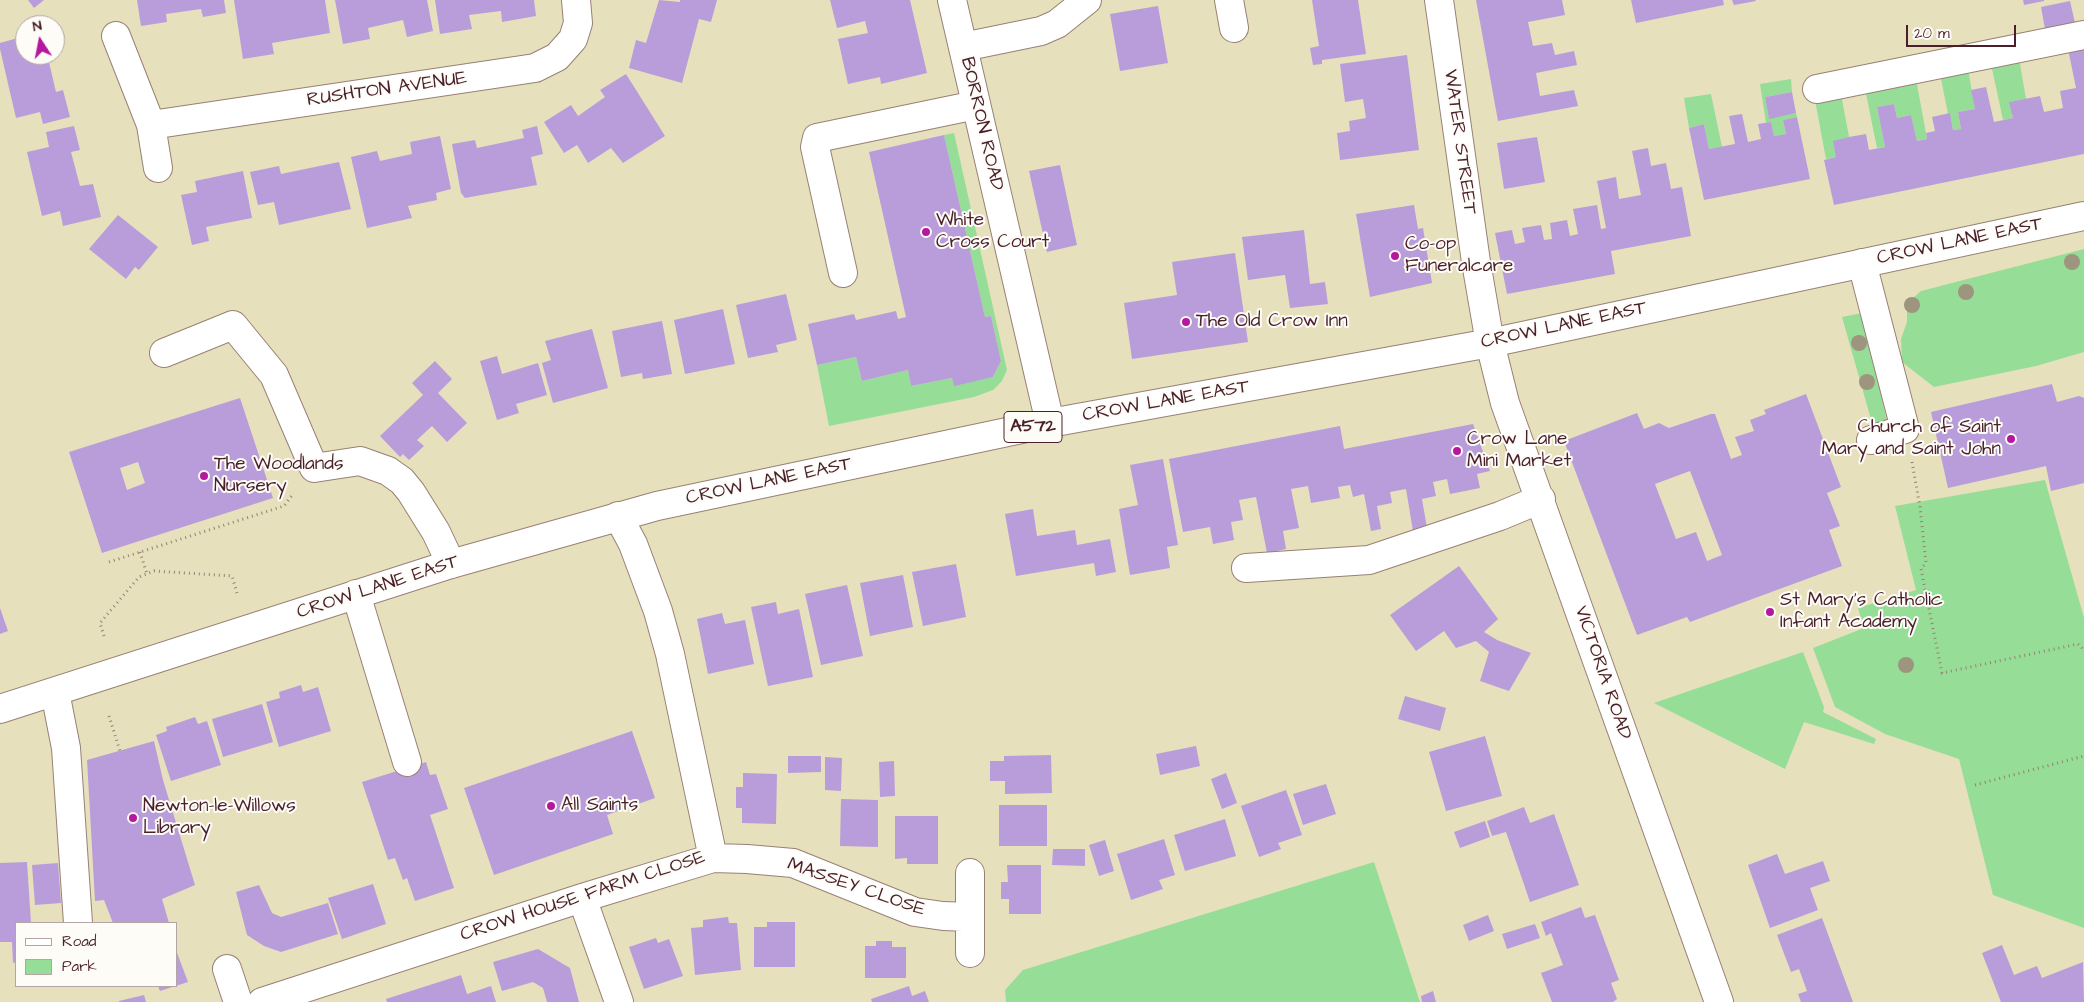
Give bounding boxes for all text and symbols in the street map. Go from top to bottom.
north arrow [15,15,65,65]
scale bar [1909,15,2019,47]
text: N [31,16,44,37]
text: 20 m [1914,23,1950,44]
street label: BORRON ROAD [955,55,1007,193]
street label: RUSHTON AVENUE [306,67,468,113]
street label: WATER STREET [1438,68,1480,216]
place label: White Cross Court [936,210,1049,254]
street label: CROW LANE EAST [1875,213,2045,271]
marker: White Cross Court [920,226,932,238]
place label: Co-op Funeralcare [1405,234,1513,278]
marker: Co-op Funeralcare [1389,250,1401,262]
street label: CROW LANE EAST [1479,297,1649,355]
place label: The Old Crow Inn [1196,311,1348,333]
marker: The Old Crow Inn [1180,316,1192,328]
street label: CROW LANE EAST [1081,376,1251,428]
road number: A572 [1004,412,1062,442]
place label: Church of Saint Mary and Saint John [1821,417,2001,461]
place label: Crow Lane Mini Market [1467,429,1571,473]
marker: Church of Saint Mary and Saint John [2005,433,2017,445]
marker: Crow Lane Mini Market [1451,445,1463,457]
street label: CROW LANE EAST [684,453,854,511]
place label: The Woodlands Nursery [214,454,344,498]
marker: The Woodlands Nursery [198,470,210,482]
street label: CROW LANE EAST [294,551,462,625]
place label: St Mary's Catholic Infant Academy [1780,590,1943,634]
street label: VICTORIA ROAD [1568,603,1636,743]
marker: St Mary's Catholic Infant Academy [1764,606,1776,618]
place label: All Saints [561,795,638,817]
place label: Newton-le-Willows Library [143,796,296,840]
marker: All Saints [545,800,557,812]
marker: Newton-le-Willows Library [127,812,139,824]
street label: CROW HOUSE FARM CLOSE [458,847,708,947]
street label: MASSEY CLOSE [784,854,928,922]
legend [15,922,178,987]
text: Road [62,931,96,952]
text: Park [62,956,97,977]

